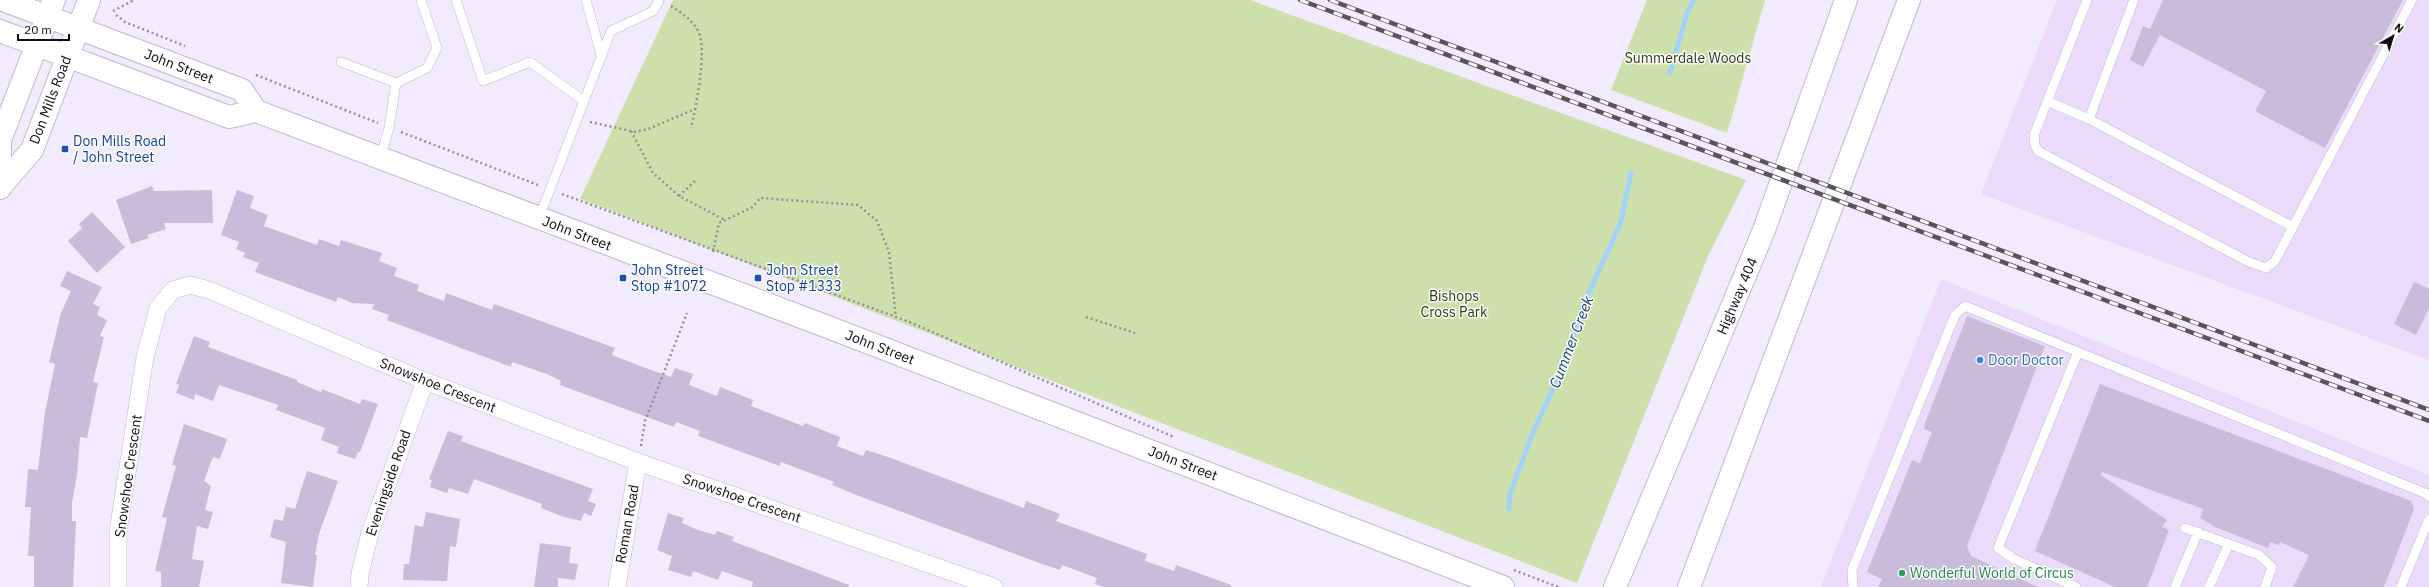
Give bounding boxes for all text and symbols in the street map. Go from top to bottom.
scale bar [18,16,69,42]
north arrow [2373,16,2413,56]
text: N [2392,20,2407,36]
text: 20 m [24,22,52,37]
street label: John Street [142,45,216,87]
park label: Summerdale Woods [1625,49,1751,67]
street label: Don Mills Road [25,53,75,147]
place label: Don Mills Road / John Street [73,132,166,166]
marker: Don Mills Road / John Street [60,144,70,154]
street label: John Street [540,212,614,254]
street label: Highway 404 [1713,255,1761,337]
place label: John Street Stop #1072 [631,261,707,295]
place label: John Street Stop #1333 [766,261,842,295]
marker: John Street Stop #1072 [618,273,628,283]
marker: John Street Stop #1333 [753,273,763,283]
park label: Bishops Cross Park [1421,287,1488,321]
water label: Cummer Creek [1545,293,1597,391]
street label: John Street [843,326,917,368]
place label: Door Doctor [1988,351,2064,369]
street label: Snowshoe Crescent [377,353,499,417]
marker: Door Doctor [1975,355,1985,365]
street label: Snowshoe Crescent [110,413,146,539]
street label: Eveningside Road [361,428,415,538]
street label: John Street [1146,442,1220,484]
street label: Snowshoe Crescent [680,469,804,527]
street label: Roman Road [611,483,643,565]
place label: Wonderful World of Circus [1910,564,2074,582]
marker: Wonderful World of Circus [1897,568,1907,578]

